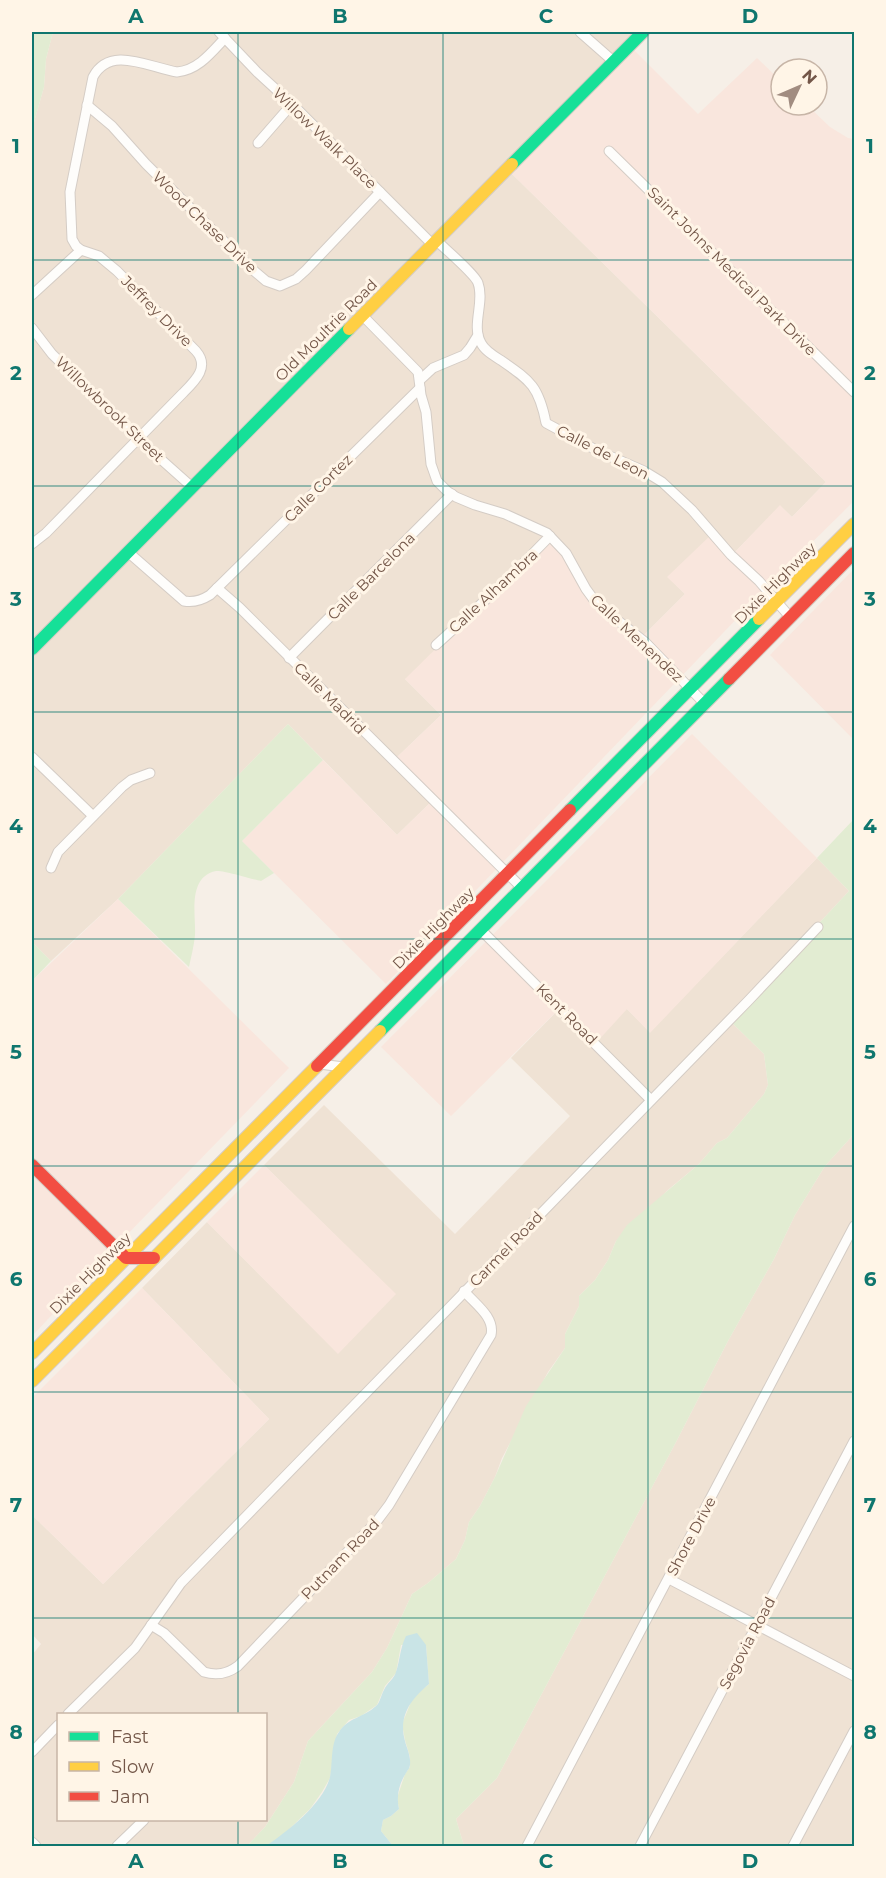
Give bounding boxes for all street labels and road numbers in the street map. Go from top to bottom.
street label: Willow Walk Place [269,83,381,193]
street label: Wood Chase Drive [149,167,261,277]
street label: Saint Johns Medical Park Drive [644,183,820,359]
street label: Jeffrey Drive [117,271,197,351]
street label: Old Moultrie Road [271,275,381,385]
street label: Willowbrook Street [52,352,168,466]
street label: Calle de Leon [554,421,652,483]
street label: Calle Cortez [280,450,356,526]
street label: Calle Barcelona [323,528,419,624]
street label: Dixie Highway [730,538,820,628]
street label: Calle Alhambra [445,545,541,637]
street label: Calle Menendez [587,590,688,686]
street label: Calle Madrid [290,658,370,738]
street label: Dixie Highway [388,883,478,973]
street label: Kent Road [532,979,602,1049]
street label: Carmel Road [465,1207,547,1291]
street label: Dixie Highway [45,1228,135,1318]
street label: Shore Drive [662,1493,720,1579]
street label: Putnam Road [297,1515,383,1603]
street label: Segovia Road [715,1594,779,1692]

